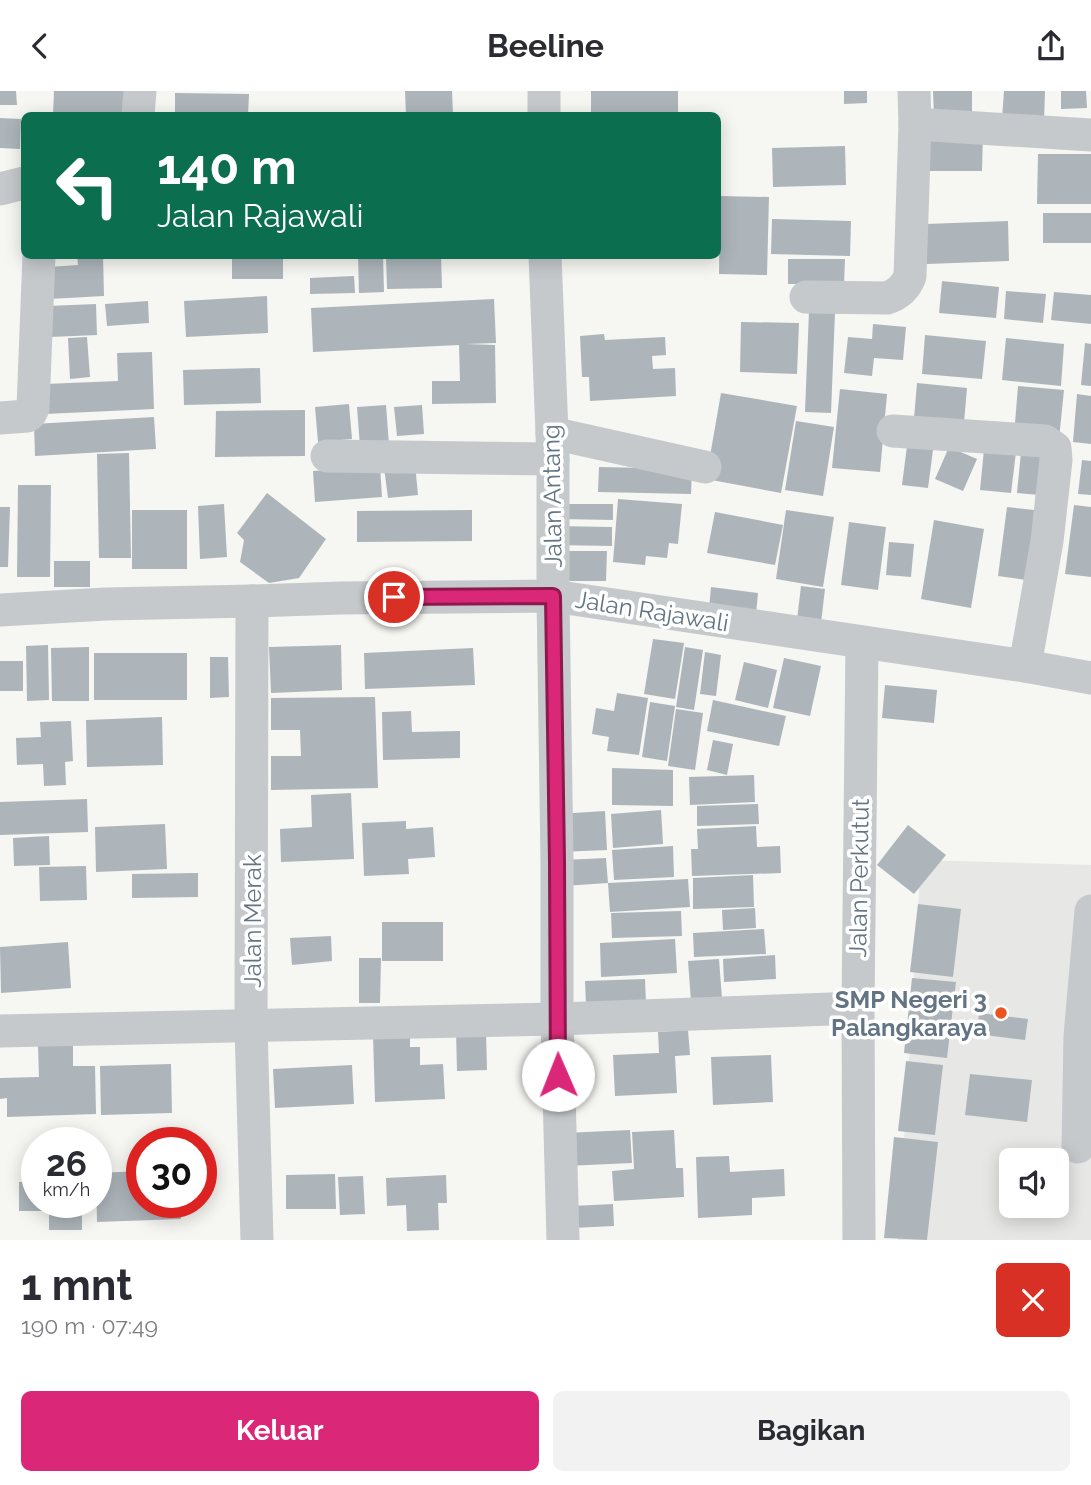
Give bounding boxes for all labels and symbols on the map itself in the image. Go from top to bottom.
street label: Jalan Antang [536,424,568,568]
pin [364,567,424,627]
street label: Jalan Rajawali [573,585,731,637]
street label: Jalan Perkutut [843,798,875,958]
street label: Jalan Merak [238,854,267,988]
place label: SMP Negeri 3 Palangkaraya [831,985,987,1042]
marker: SMP Negeri 3 Palangkaraya [993,1005,1009,1021]
position arrow [521,1038,595,1112]
speed limit sign: 30 [126,1127,217,1218]

